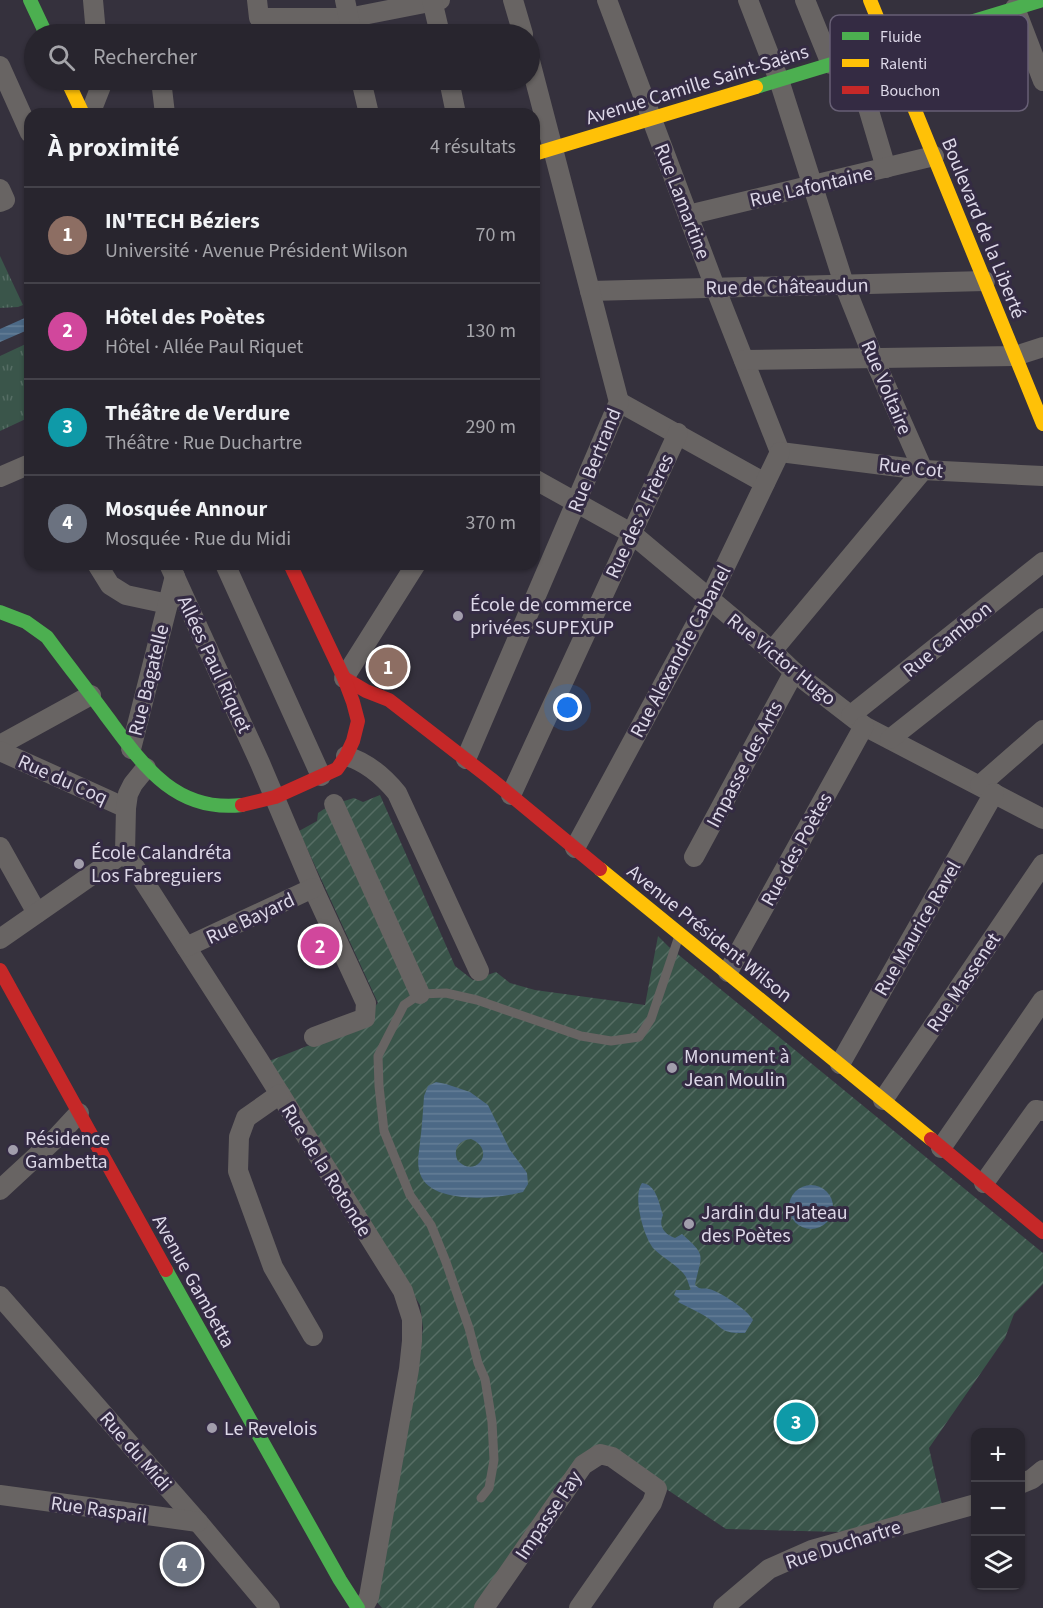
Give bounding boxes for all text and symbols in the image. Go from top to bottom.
legend [830,15,1028,111]
search box [24,24,540,90]
text: Fluide [880,26,922,48]
street label: Avenue Camille Saint-Saëns [583,38,812,132]
icon: search [45,41,78,74]
text: Rechercher [93,41,197,73]
text: Ralenti [880,53,927,75]
text: Bouchon [880,80,940,102]
text: À proximité [48,129,180,166]
text: 4 résultats [430,133,516,161]
street label: Boulevard de la Liberté [934,134,1032,323]
street label: Rue Lamartine [647,139,717,263]
street label: Rue Lafontaine [747,159,876,215]
text: IN'TECH Béziers [105,205,260,237]
text: 1 [62,221,73,249]
text: 70 m [476,221,516,249]
text: Université · Avenue Président Wilson [105,237,408,265]
street label: Rue de Châteaudun [705,272,869,302]
text: Hôtel des Poètes [105,301,265,333]
text: 2 [62,317,73,345]
text: 130 m [466,317,516,345]
text: Hôtel · Allée Paul Riquet [105,333,303,361]
street label: Rue Voltaire [854,336,919,439]
text: Théâtre de Verdure [105,397,290,429]
street label: Rue Bertrand [561,404,629,517]
text: 3 [62,413,73,441]
text: 290 m [466,413,516,441]
text: Théâtre · Rue Duchartre [105,429,302,457]
street label: Rue des 2 Frères [599,449,681,583]
street label: Rue Cot [877,451,945,485]
text: Mosquée Annour [105,493,267,525]
text: 4 [62,509,73,537]
text: 370 m [466,509,516,537]
text: Mosquée · Rue du Midi [105,525,291,553]
street label: Rue Alexandre Cabanel [624,560,738,743]
street label: Allées Paul Riquet [170,591,258,738]
place label: École de commerce privées SUPEXUP [470,591,632,642]
street label: Rue Cambon [897,595,998,684]
street label: Rue Victor Hugo [721,607,842,713]
marker: École de commerce privées SUPEXUP [451,609,465,623]
street label: Rue Bagatelle [122,621,176,739]
pin: 1 [368,644,408,690]
your location [553,693,582,722]
street label: Impasse des Arts [700,696,790,833]
street label: Rue du Coq [13,748,112,812]
street label: Rue des Poètes [754,788,840,911]
place label: École Calandréta Los Fabreguiers [91,839,232,890]
street label: Rue Maurice Ravel [868,856,968,1001]
marker: École Calandréta Los Fabreguiers [72,857,86,871]
street label: Avenue Président Wilson [621,858,798,1009]
street label: Rue Bayard [202,886,299,952]
pin: 2 [300,924,340,968]
street label: Rue Massenet [920,927,1008,1038]
place label: Monument à Jean Moulin [684,1043,789,1094]
marker: Monument à Jean Moulin [665,1061,679,1075]
street label: Rue de la Rotonde [274,1099,378,1242]
place label: Résidence Gambetta [25,1125,110,1176]
marker: Résidence Gambetta [6,1143,20,1157]
place label: Jardin du Plateau des Poètes [701,1199,848,1250]
street label: Avenue Gambetta [145,1210,241,1353]
marker: Jardin du Plateau des Poètes [682,1217,696,1231]
pin: 3 [776,1400,816,1444]
street label: Rue du Midi [93,1406,178,1498]
place label: Le Revelois [224,1415,317,1443]
marker: Le Revelois [205,1421,219,1435]
map controls [971,1428,1025,1590]
button: + [971,1428,1025,1482]
street label: Impasse Fay [509,1465,589,1566]
button: − [971,1482,1025,1536]
street label: Rue Raspail [49,1489,149,1531]
street label: Rue Duchartre [782,1513,905,1577]
button: layers [971,1536,1025,1590]
pin: 4 [162,1542,201,1586]

